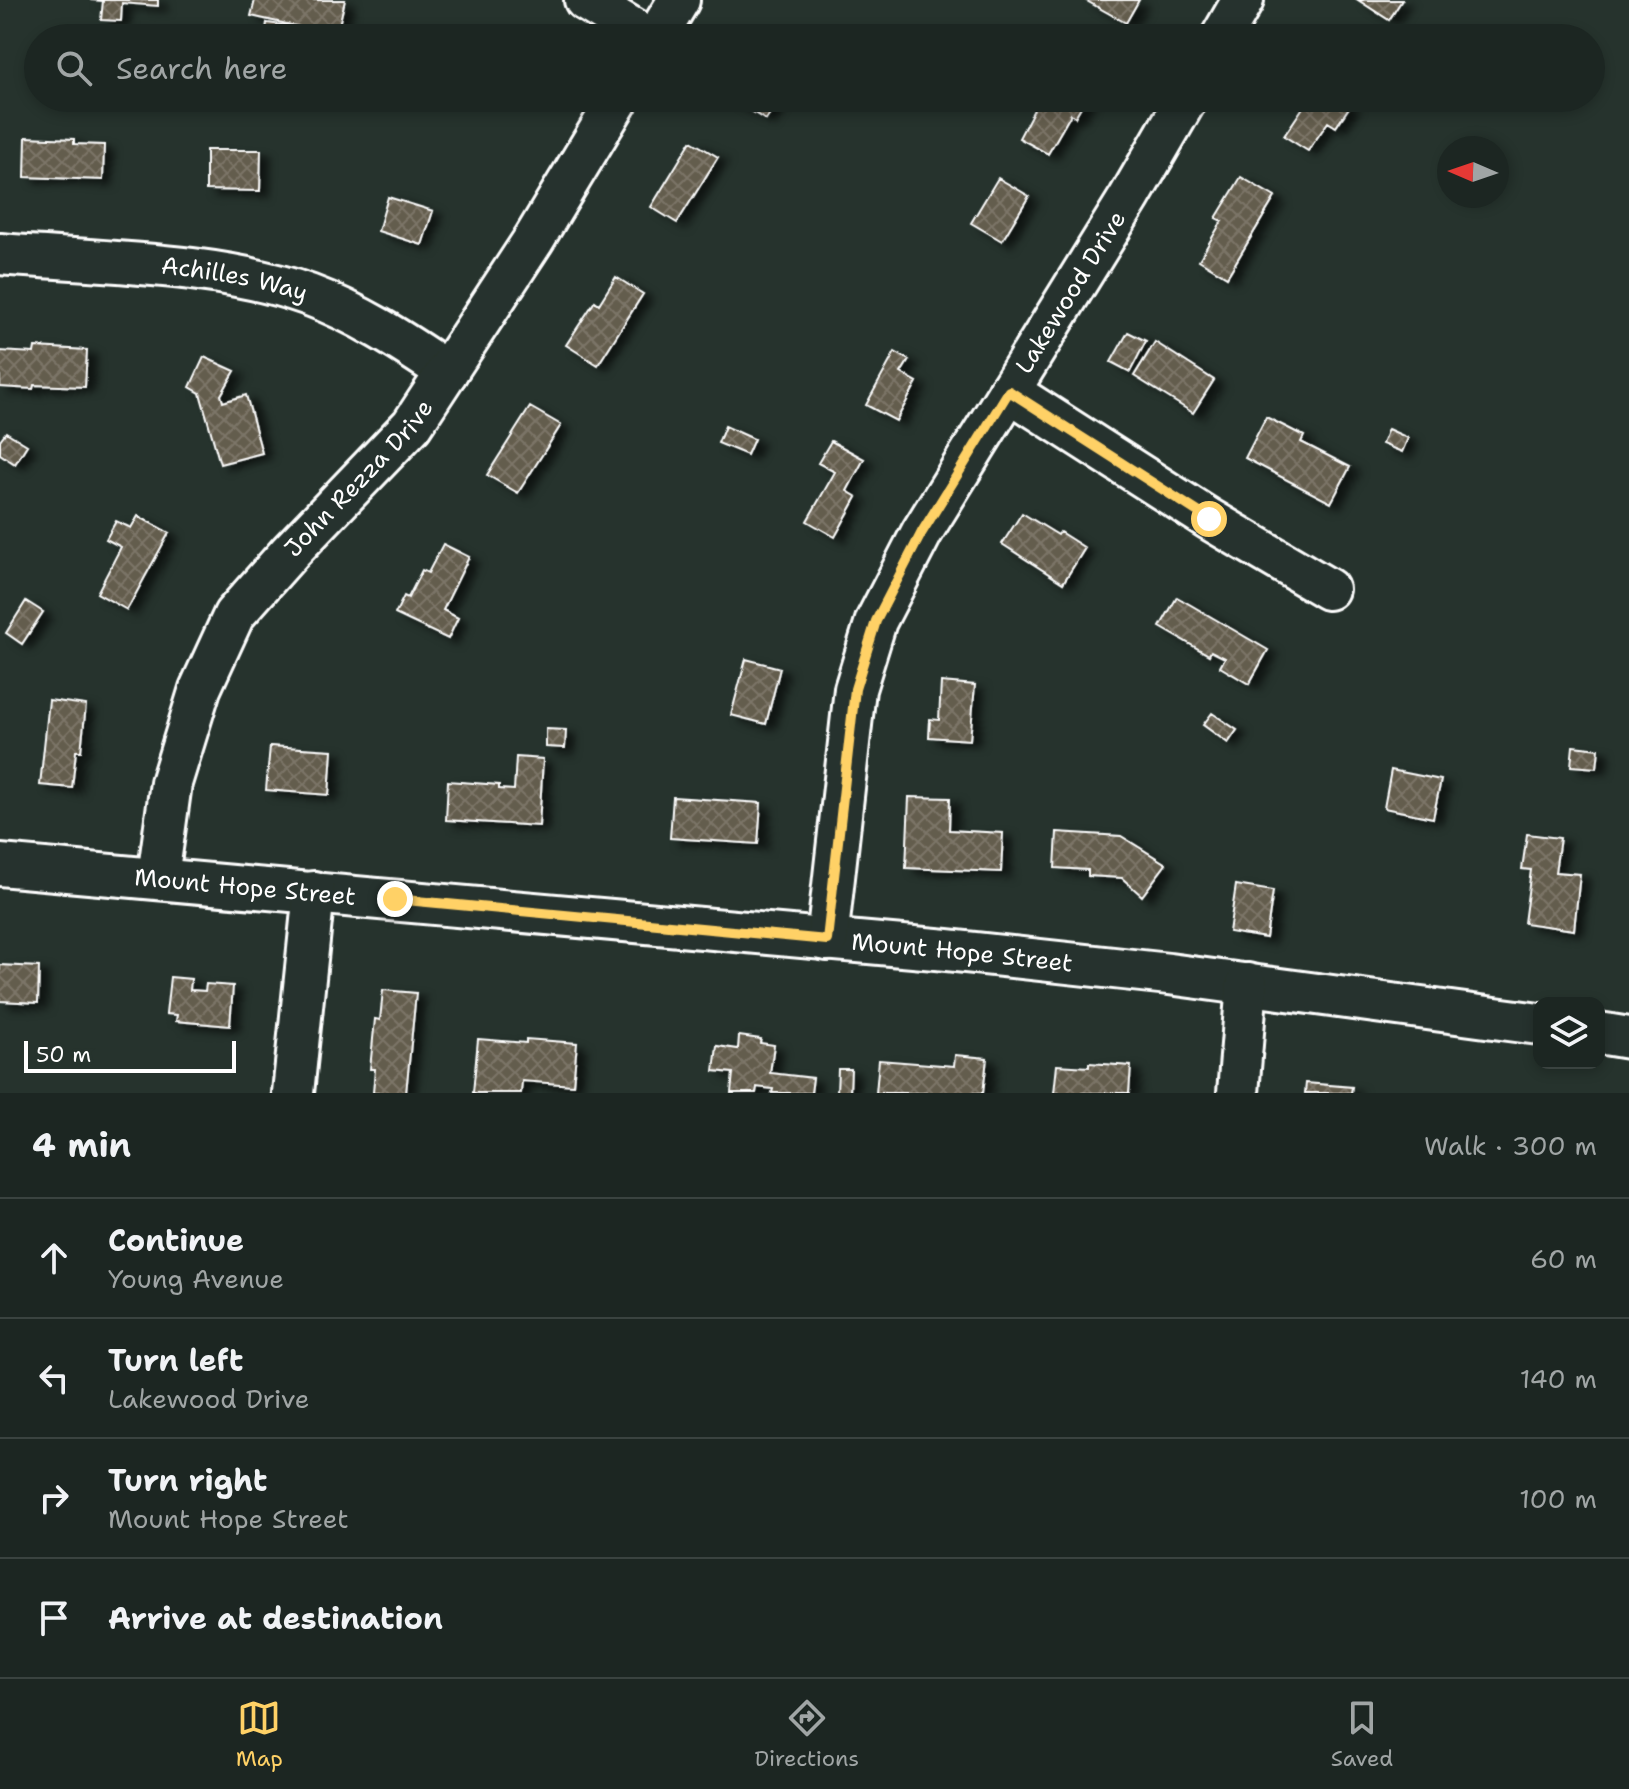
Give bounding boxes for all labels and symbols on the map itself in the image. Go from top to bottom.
north arrow [1437,136,1509,208]
street label: Lakewood Drive [1008,205,1133,380]
street label: Achilles Way [160,250,312,309]
street label: John Rezza Drive [277,393,440,564]
route start [1191,501,1227,537]
street label: Mount Hope Street [133,861,357,913]
route end [377,881,413,917]
street label: Mount Hope Street [850,925,1074,979]
scale bar [24,1037,236,1073]

